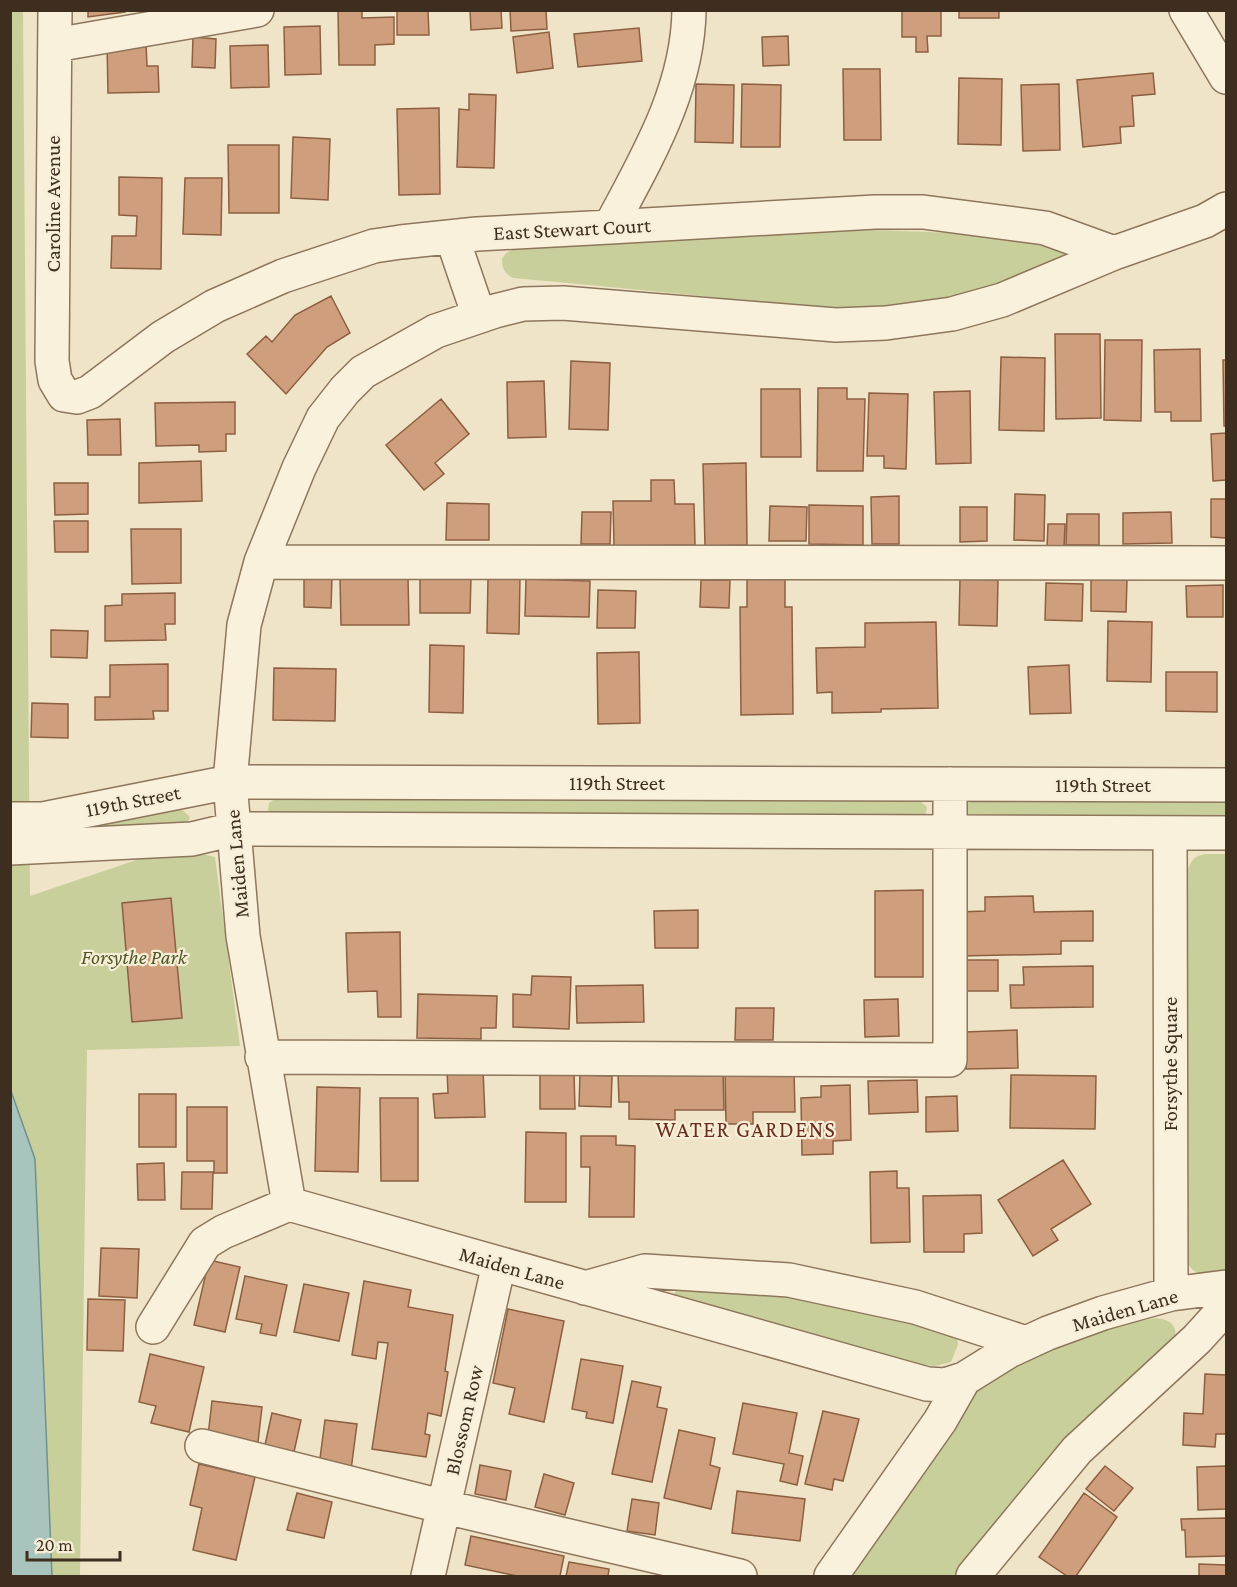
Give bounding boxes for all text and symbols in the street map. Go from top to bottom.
street label: Caroline Avenue [41,136,65,272]
street label: East Stewart Court [493,213,652,245]
street label: 119th Street [569,771,666,795]
street label: 119th Street [1055,773,1152,797]
street label: 119th Street [84,780,183,822]
street label: Maiden Lane [220,809,254,919]
park label: Forsythe Park [81,945,188,969]
street label: Forsythe Square [1158,997,1182,1131]
district label: WATER GARDENS [656,1117,836,1142]
street label: Maiden Lane [456,1241,568,1295]
street label: Maiden Lane [1069,1283,1181,1337]
street label: Blossom Row [440,1362,488,1477]
scale bar [27,1524,120,1562]
text: 20 m [36,1535,73,1555]

